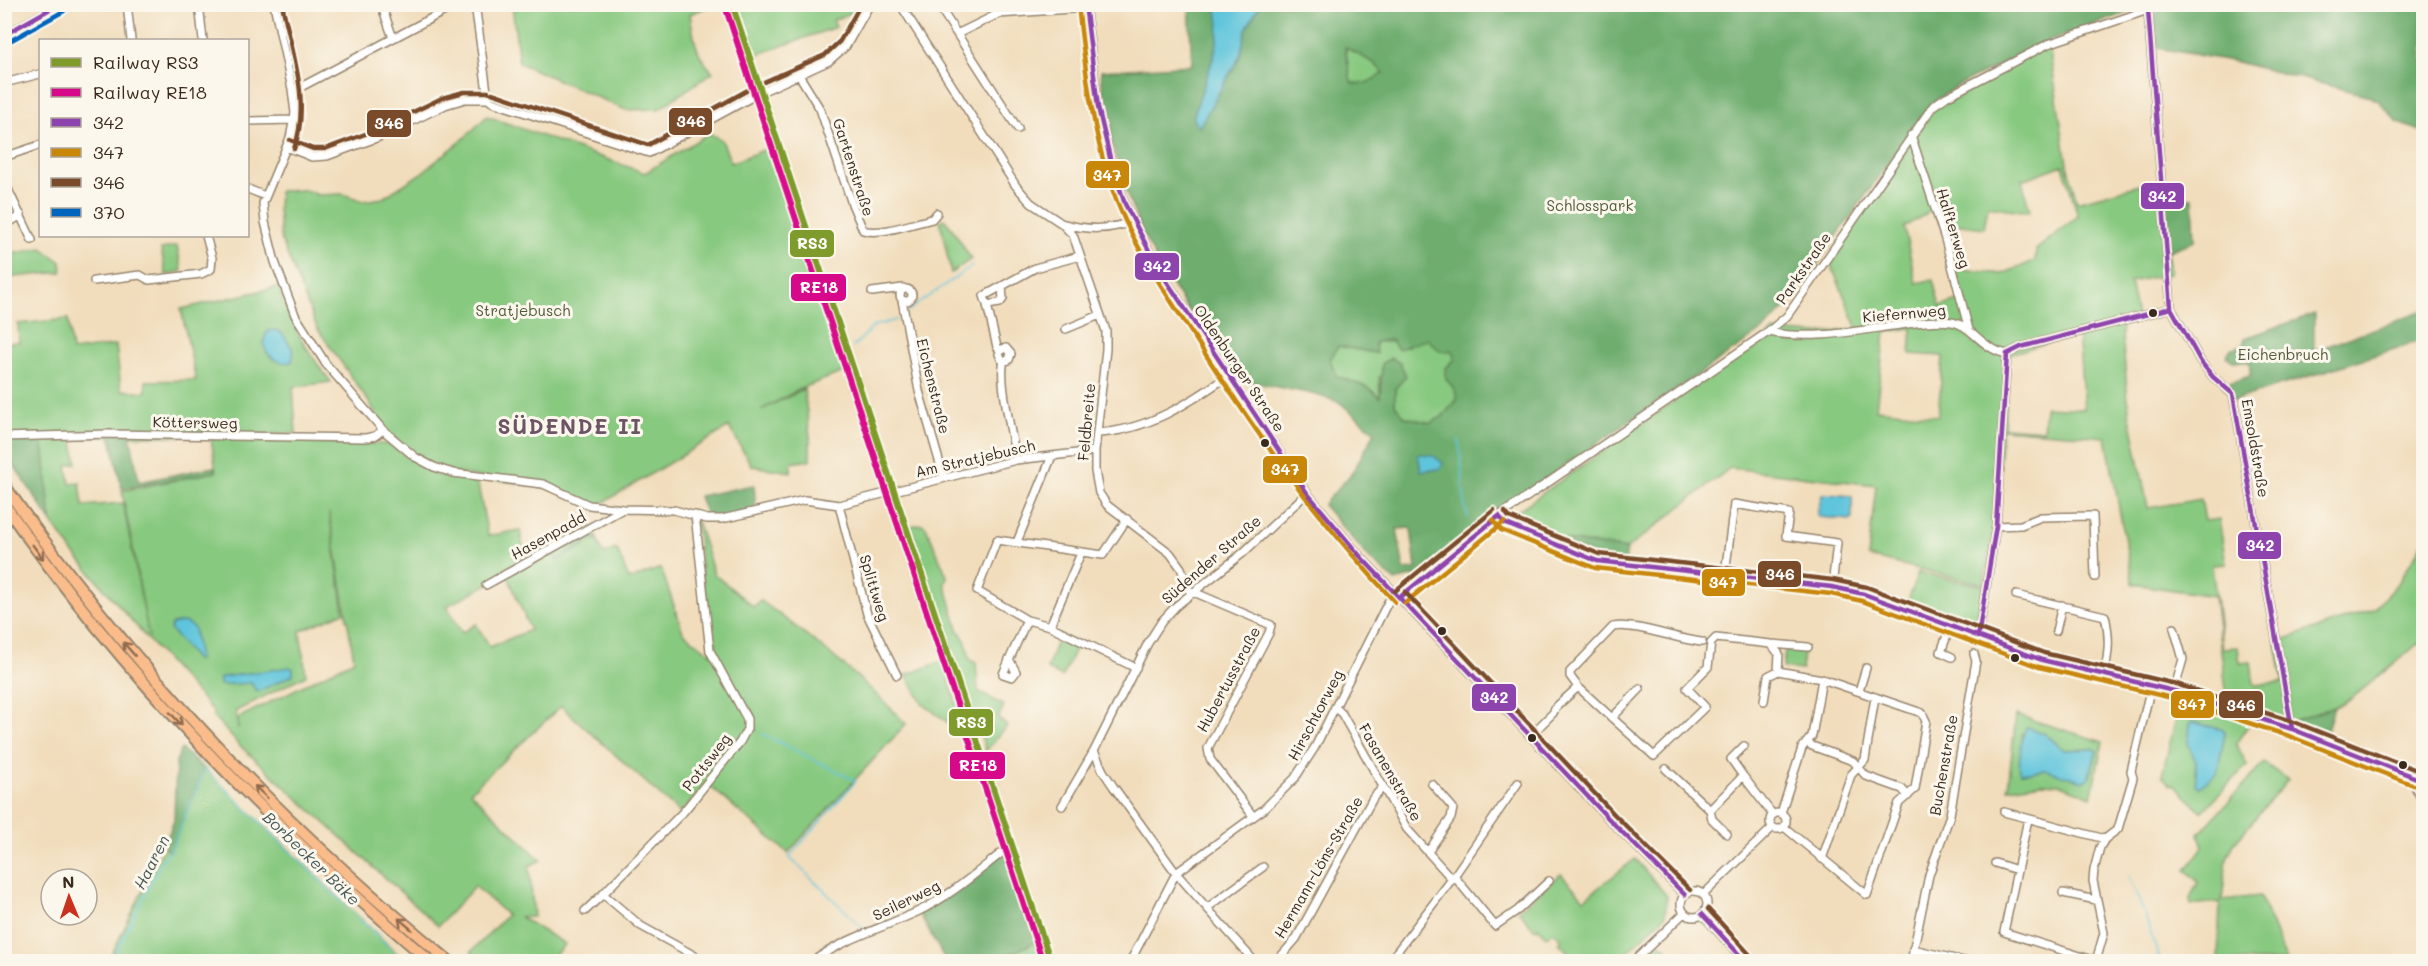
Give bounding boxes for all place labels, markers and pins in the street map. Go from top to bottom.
unlabelled marker [2147,307,2159,319]
unlabelled marker [1259,437,1271,449]
unlabelled marker [1436,625,1448,637]
unlabelled marker [2009,652,2021,664]
unlabelled marker [1526,732,1538,744]
unlabelled marker [2397,759,2409,771]

